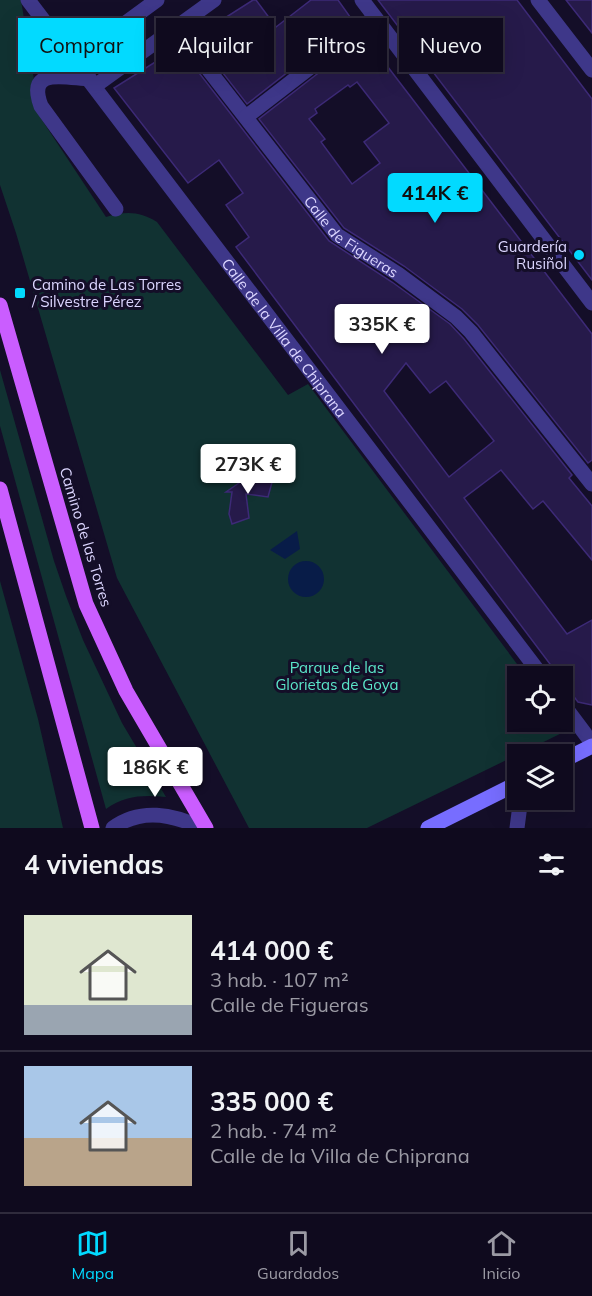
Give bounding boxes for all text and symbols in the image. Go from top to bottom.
chip: Comprar [18,18,144,72]
chip: Alquilar [156,18,274,72]
chip: Filtros [286,18,387,72]
chip: Nuevo [399,18,503,72]
pin: 414K € [386,173,484,224]
text: 414K € [402,180,468,205]
street label: Calle de Figueras [300,191,402,281]
place label: Guardería Rusiñol [498,237,567,273]
marker: Guardería Rusiñol [572,248,586,262]
street label: Calle de la Villa de Chiprana [218,254,351,421]
place label: Camino de Las Torres / Silvestre Pérez [31,275,182,311]
marker: Camino de Las Torres / Silvestre Pérez [13,286,27,300]
pin: 335K € [333,304,431,355]
text: 335K € [349,311,415,336]
pin: 273K € [199,444,297,495]
text: 273K € [215,451,281,476]
street label: Camino de las Torres [56,465,116,609]
park label: Parque de las Glorietas de Goya [275,658,399,694]
map controls [507,666,573,810]
button: locate [507,666,573,732]
button: layers [507,744,573,810]
pin: 186K € [106,747,204,798]
text: 186K € [122,754,188,779]
text: 4 viviendas [24,848,164,881]
icon: filters [535,848,568,881]
text: 414 000 € [210,934,333,967]
icon: home [72,939,144,1011]
text: 3 hab. · 107 m² [210,967,349,992]
text: Calle de Figueras [210,992,369,1017]
text: 335 000 € [210,1085,333,1118]
icon: home [72,1090,144,1162]
text: 2 hab. · 74 m² [210,1118,337,1143]
text: Calle de la Villa de Chiprana [210,1143,470,1168]
tab: Mapa [72,1227,114,1283]
tab: Guardados [257,1227,339,1283]
tab: Inicio [482,1227,520,1283]

